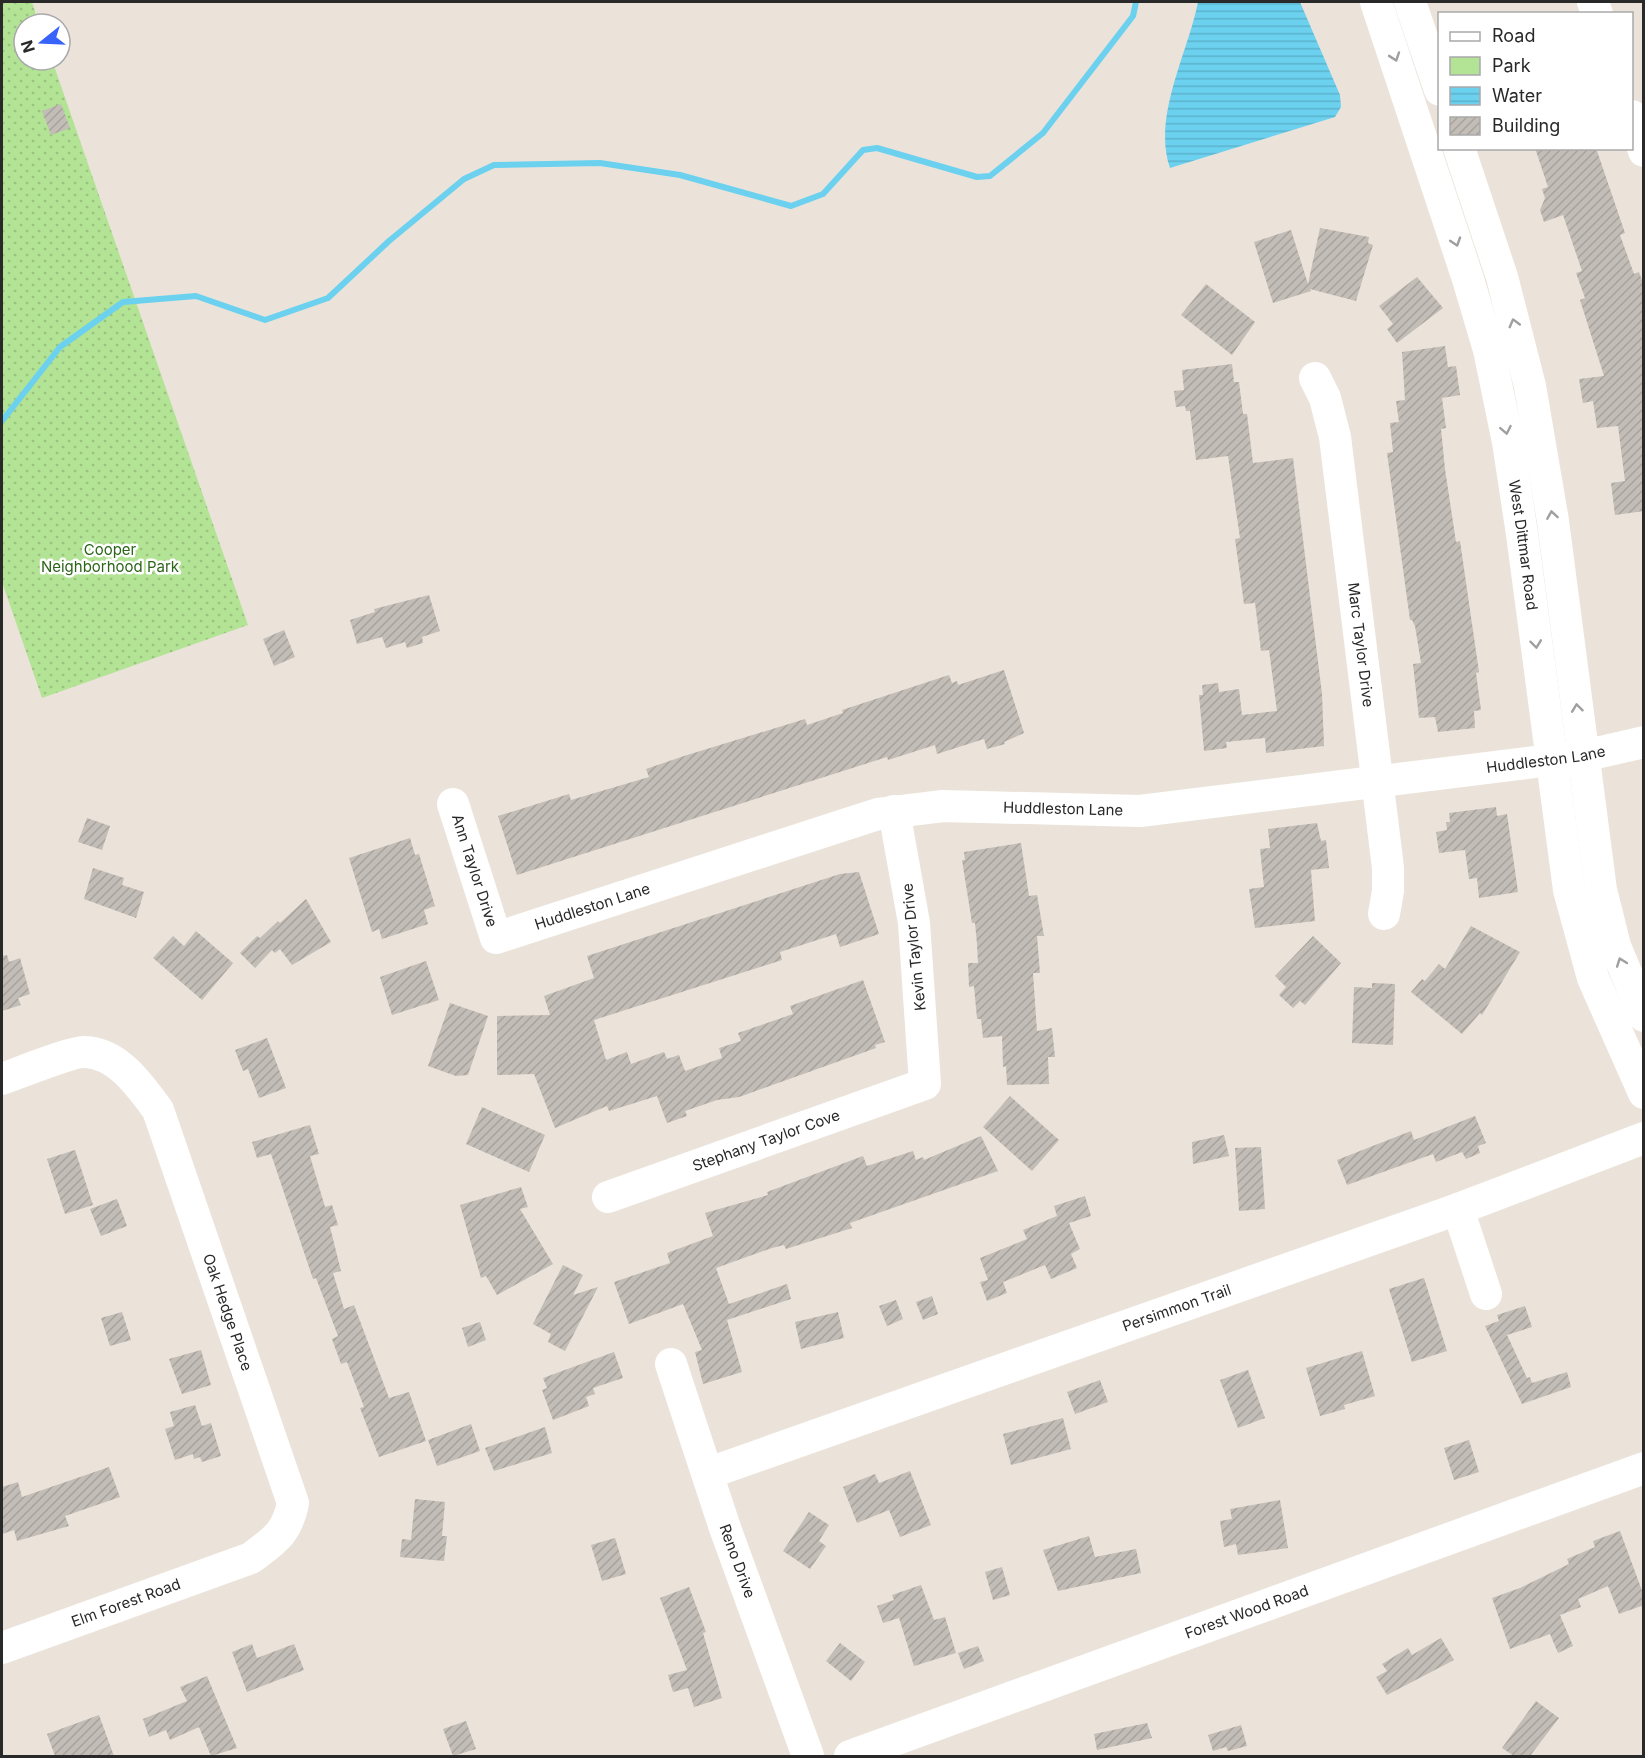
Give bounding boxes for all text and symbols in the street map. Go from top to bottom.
north arrow [12,12,72,72]
legend [1438,12,1633,150]
text: Road [1492,25,1535,46]
text: N [16,38,39,56]
one-way arrow [1387,51,1400,62]
text: Park [1492,55,1531,76]
text: Water [1492,85,1542,106]
text: Building [1492,115,1560,136]
one-way arrow [1449,236,1462,247]
one-way arrow [1509,319,1521,329]
one-way arrow [1499,425,1512,435]
street label: West Dittmar Road [1505,478,1542,611]
one-way arrow [1546,510,1558,519]
park label: Cooper Neighborhood Park [41,540,180,576]
street label: Marc Taylor Drive [1344,581,1378,708]
one-way arrow [1530,640,1542,649]
one-way arrow [1571,703,1583,713]
street label: Huddleston Lane [1485,741,1607,777]
street label: Huddleston Lane [1003,798,1123,820]
street label: Ann Taylor Drive [448,812,502,929]
street label: Huddleston Lane [532,879,652,934]
street label: Kevin Taylor Drive [897,882,930,1012]
one-way arrow [1616,957,1629,967]
street label: Stephany Taylor Cove [690,1105,842,1175]
street label: Oak Hedge Place [199,1251,257,1373]
street label: Persimmon Trail [1120,1280,1234,1336]
street label: Reno Drive [715,1521,760,1601]
street label: Elm Forest Road [69,1574,183,1631]
street label: Forest Wood Road [1182,1581,1311,1643]

